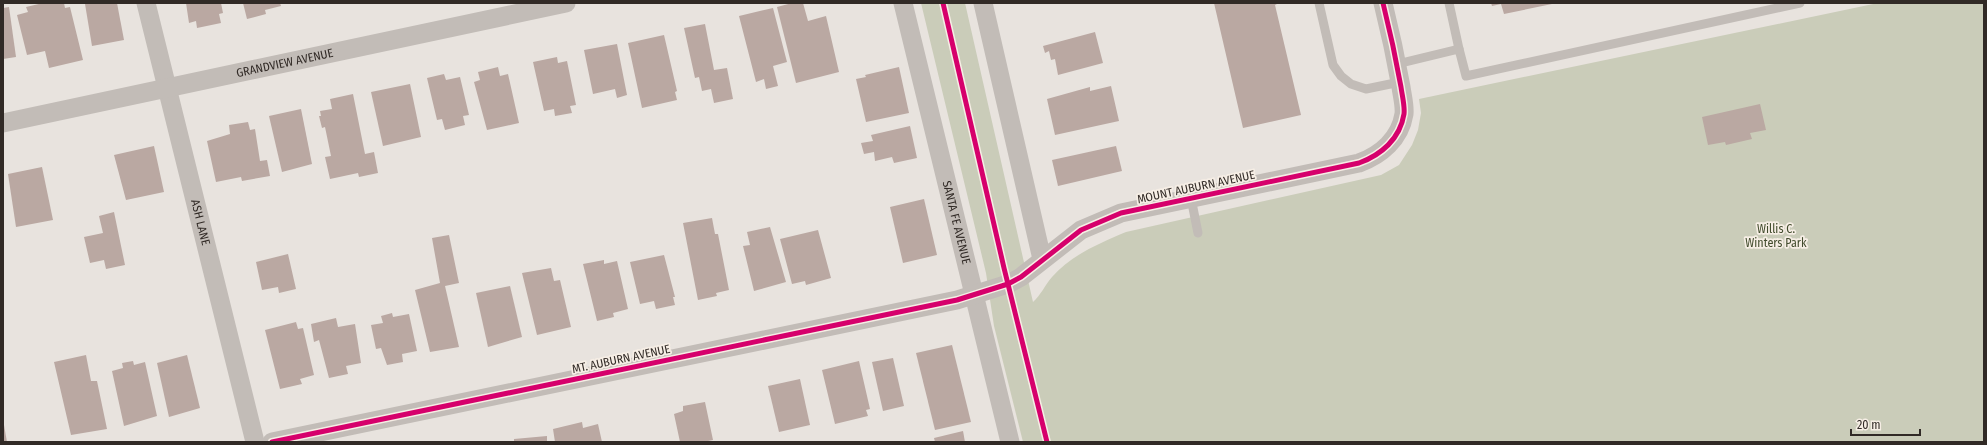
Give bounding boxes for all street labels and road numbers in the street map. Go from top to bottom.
street label: GRANDVIEW AVENUE [235,46,335,80]
street label: MOUNT AUBURN AVENUE [1136,168,1257,206]
street label: SANTA FE AVENUE [940,179,973,266]
street label: ASH LANE [188,198,213,247]
street label: MT. AUBURN AVENUE [571,342,672,376]

